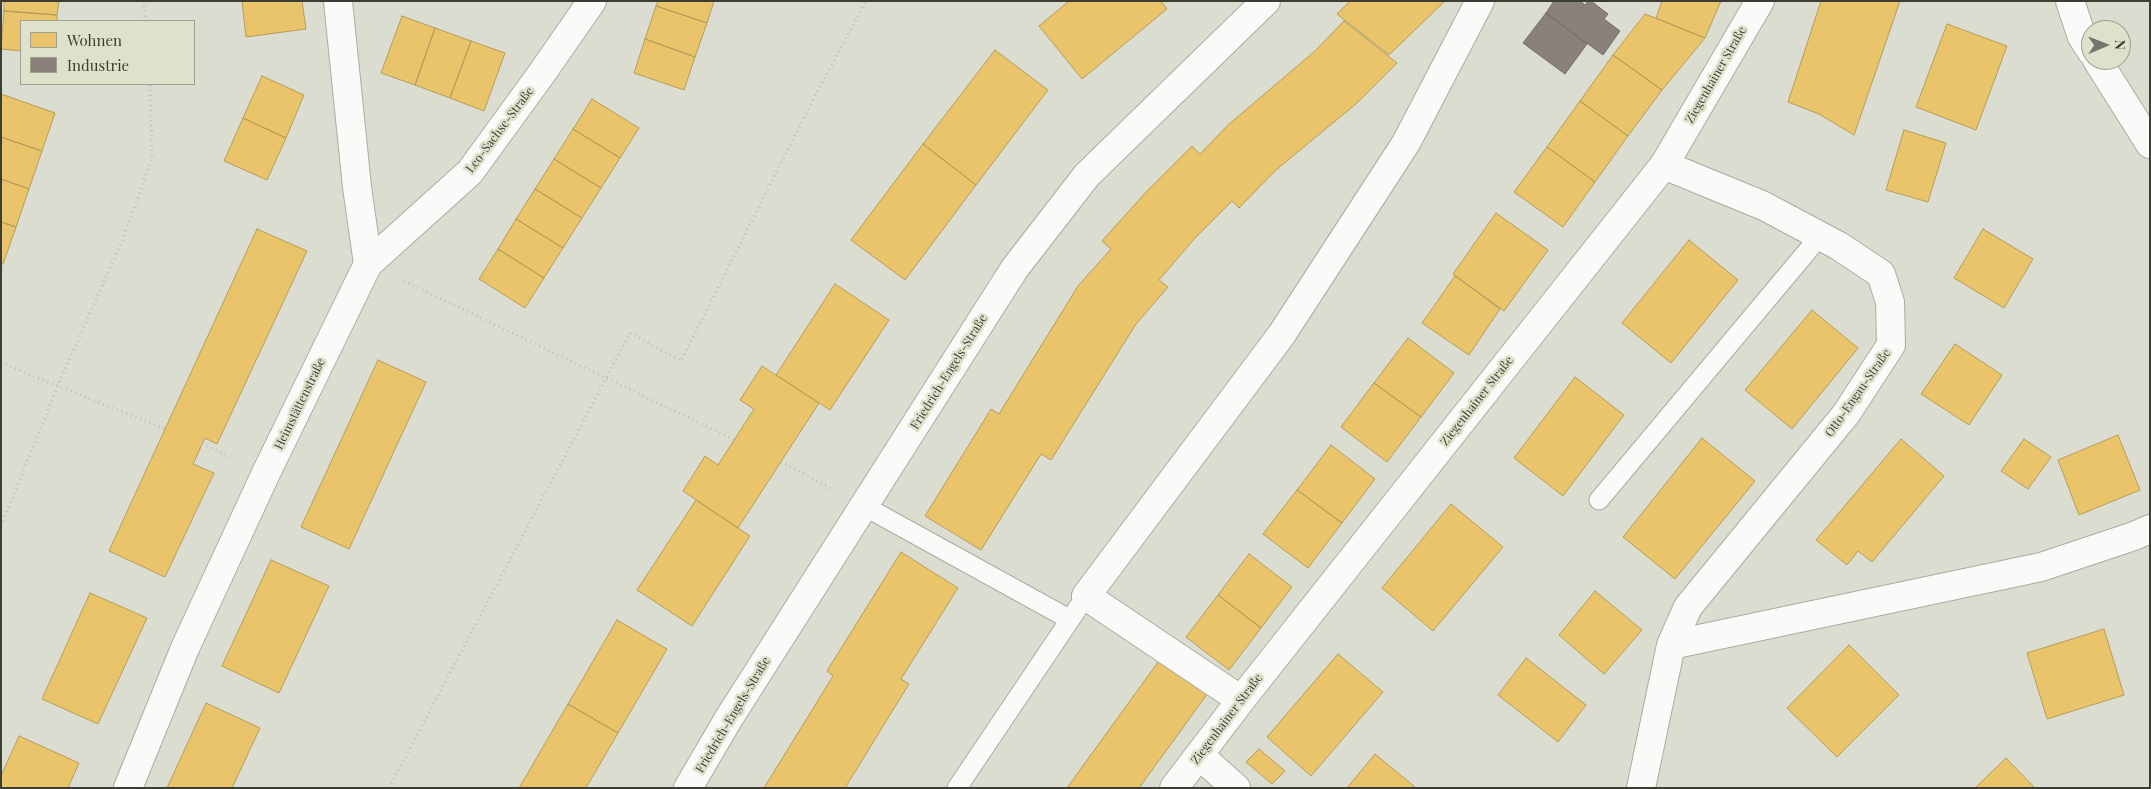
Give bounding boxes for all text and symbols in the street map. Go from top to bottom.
legend [20,20,195,85]
north arrow [2081,20,2131,70]
street label: Ziegenhainer Straße [1682,24,1750,126]
text: Wohnen [67,30,122,50]
text: N [2111,40,2130,50]
text: Industrie [67,55,129,75]
street label: Leo-Sachse-Straße [463,84,537,176]
street label: Friedrich-Engels-Straße [908,312,990,432]
street label: Otto-Engau-Straße [1822,346,1894,440]
street label: Ziegenhainer Straße [1438,353,1516,449]
street label: Heimstättenstraße [272,356,328,452]
street label: Friedrich-Engels-Straße [693,654,773,776]
street label: Ziegenhainer Straße [1188,671,1266,767]

